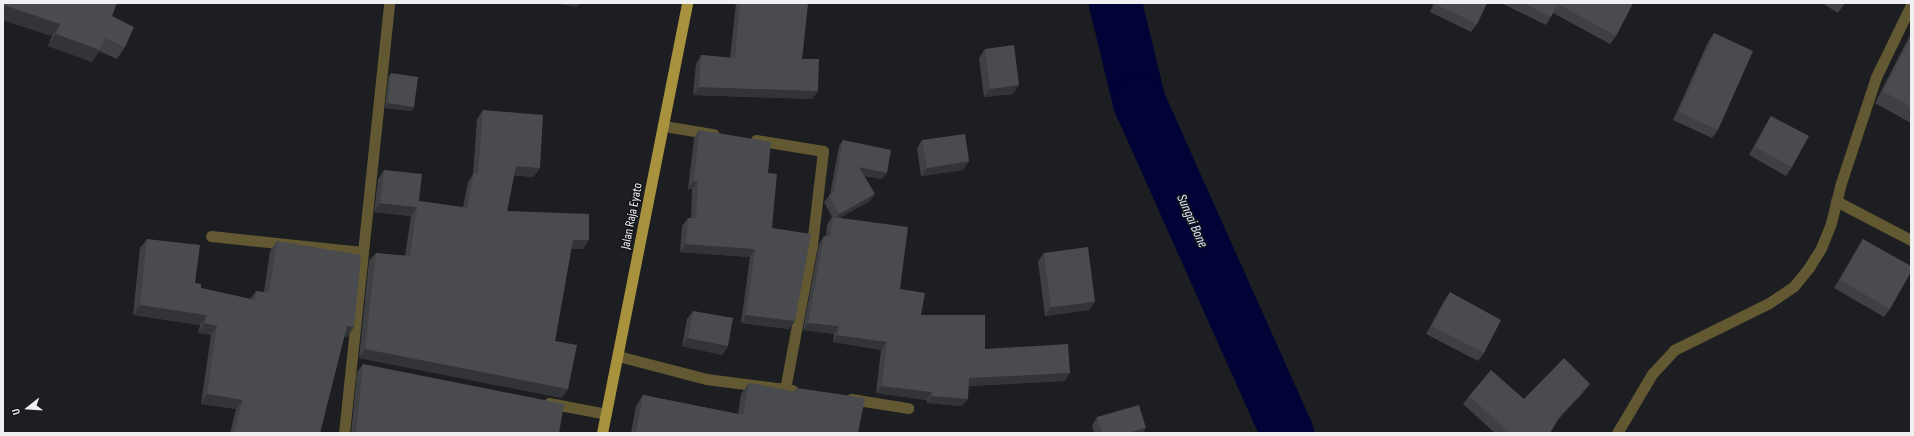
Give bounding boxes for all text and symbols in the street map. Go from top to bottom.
street label: Jalan Raja Eyato [618,181,646,251]
water label: Sungai Bone [1173,192,1211,250]
north arrow [8,388,48,428]
text: U [9,407,23,416]

